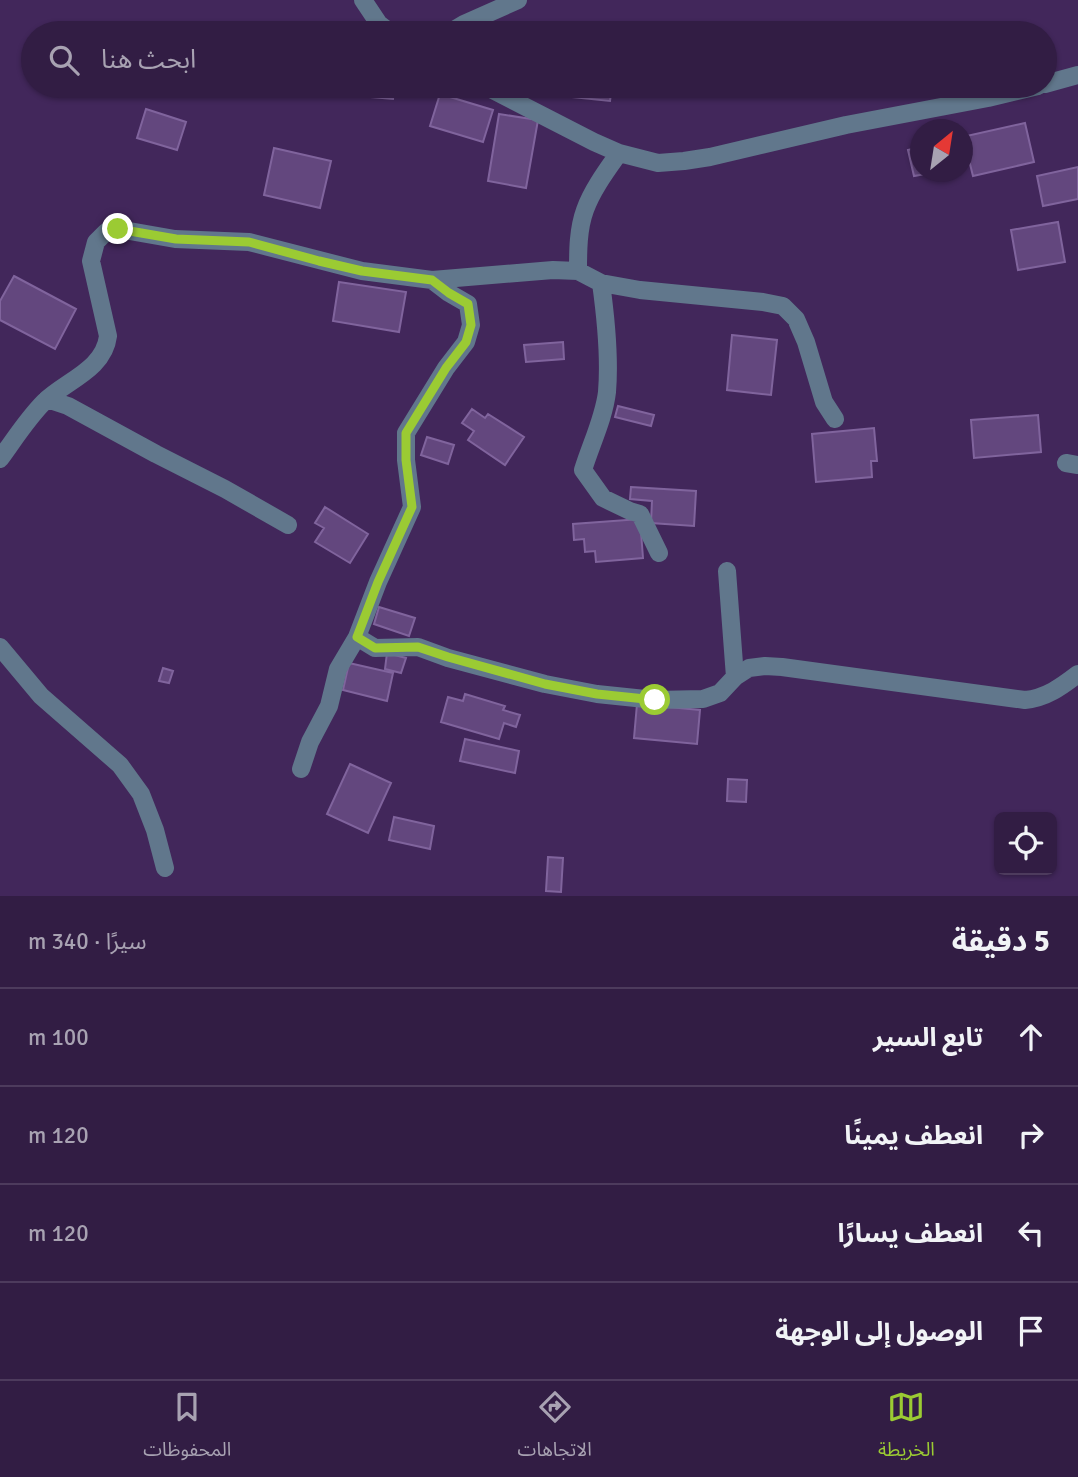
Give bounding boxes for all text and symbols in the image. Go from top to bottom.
search box [21,21,1057,98]
icon: search [45,41,83,79]
text: ابحث هنا [101,44,196,76]
north arrow [910,119,973,182]
route end [102,213,133,244]
route start [639,684,670,715]
map controls [994,812,1057,875]
button: locate [994,812,1057,875]
text: 5 دقيقة [952,923,1050,960]
text: سيرًا · 340 m [28,927,146,956]
icon: ahead [1012,1018,1050,1056]
text: تابع السير [873,1022,983,1054]
text: 100 m [28,1023,89,1052]
icon: right [1012,1116,1050,1154]
text: انعطف يمينًا [844,1120,983,1152]
text: 120 m [28,1121,89,1150]
icon: left [1012,1214,1050,1252]
text: انعطف يسارًا [838,1218,983,1250]
text: 120 m [28,1219,89,1248]
icon: arrive [1012,1312,1050,1350]
text: الوصول إلى الوجهة [775,1316,983,1348]
tab: المحفوظات [143,1388,231,1470]
tab: الاتجاهات [518,1388,592,1470]
tab: الخريطة [878,1388,935,1470]

